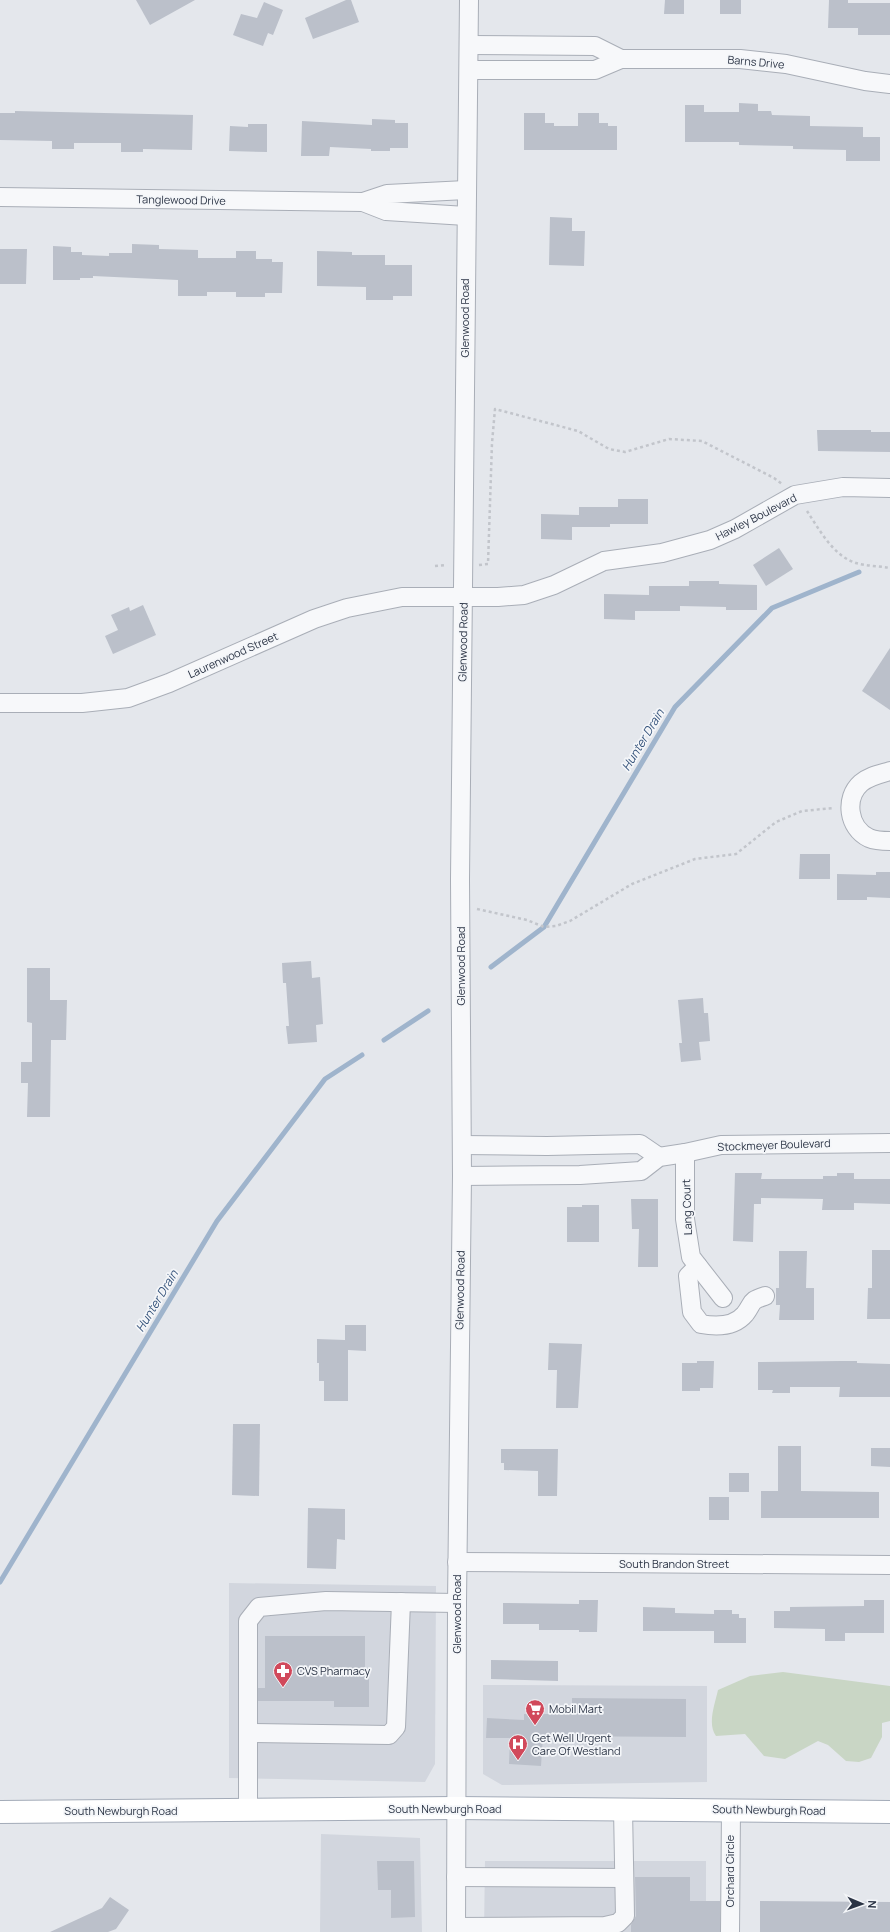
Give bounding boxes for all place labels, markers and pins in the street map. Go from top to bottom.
pharmacy icon: CVS Pharmacy [272,1660,294,1688]
place label: CVS Pharmacy [297,1663,371,1678]
supermarket icon: Mobil Mart [524,1698,546,1726]
place label: Mobil Mart [549,1701,602,1716]
place label: Get Well Urgent Care Of Westland [532,1730,620,1758]
hospital icon: Get Well Urgent Care Of Westland [507,1733,529,1761]

